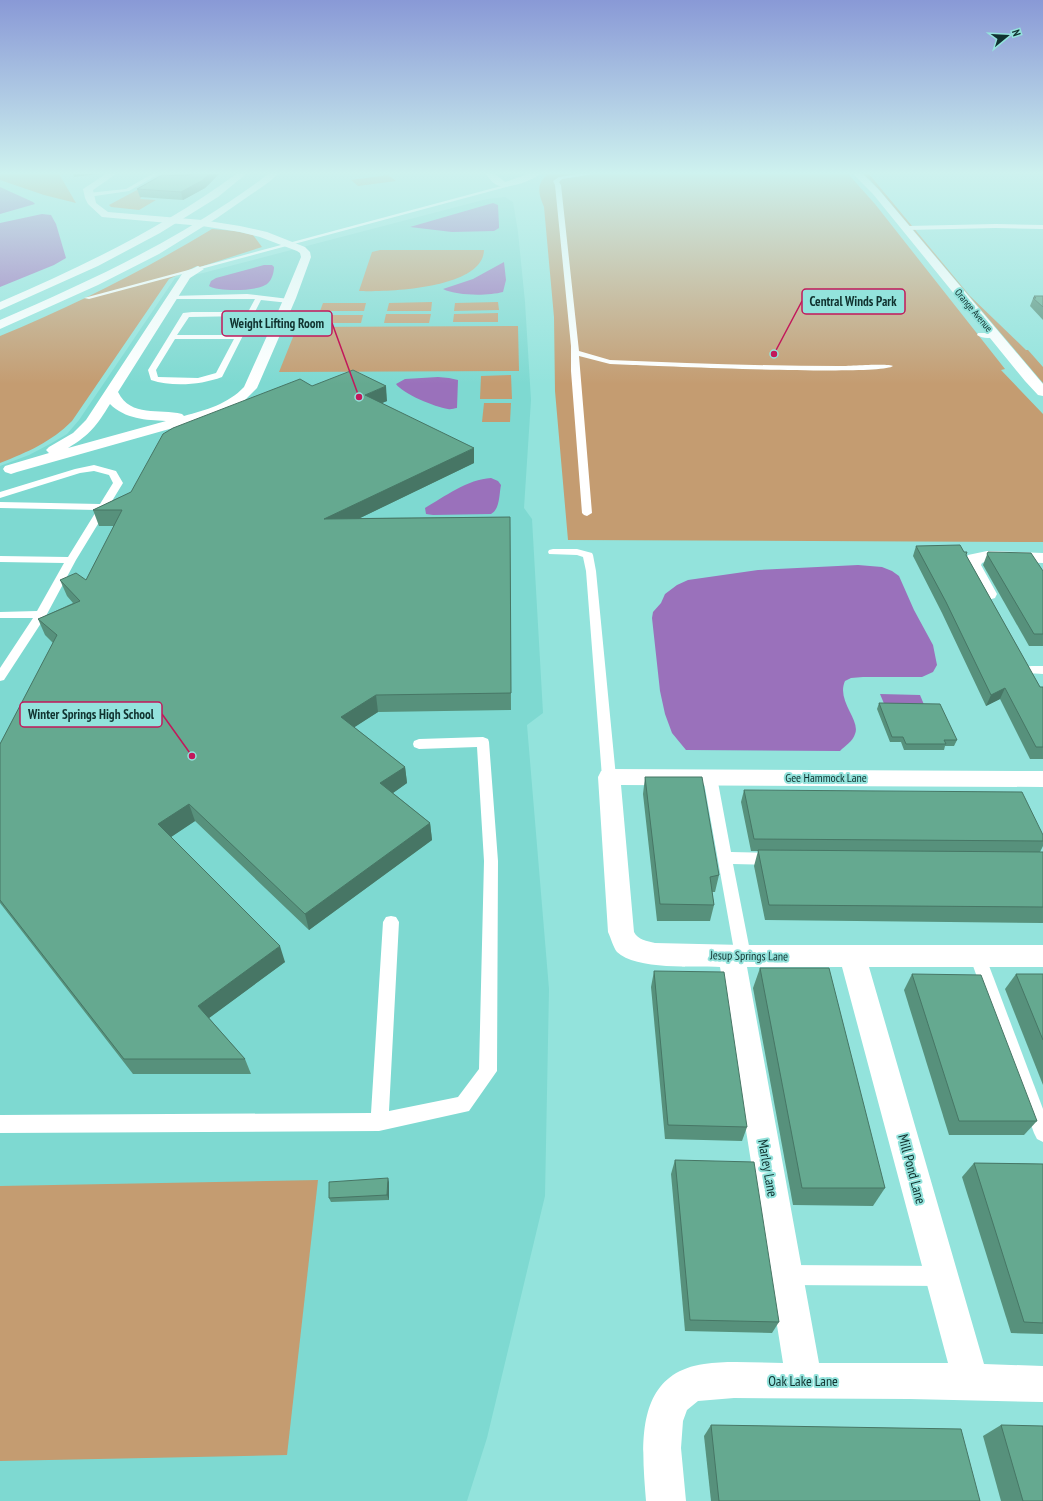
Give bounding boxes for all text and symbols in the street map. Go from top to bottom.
north arrow [987,16,1027,56]
text: N [1009,28,1024,38]
street label: Orange Avenue [952,286,995,335]
callout: Central Winds Park [802,289,905,314]
text: Central Winds Park [810,293,897,310]
callout: Weight Lifting Room [222,311,332,336]
text: Weight Lifting Room [229,315,325,332]
callout: Winter Springs High School [20,702,162,727]
text: Winter Springs High School [27,706,155,723]
street label: Gee Hammock Lane [785,770,867,785]
street label: Jesup Springs Lane [709,947,788,964]
street label: Mill Pond Lane [894,1132,930,1206]
street label: Marley Lane [754,1138,782,1198]
street label: Oak Lake Lane [768,1372,838,1390]

